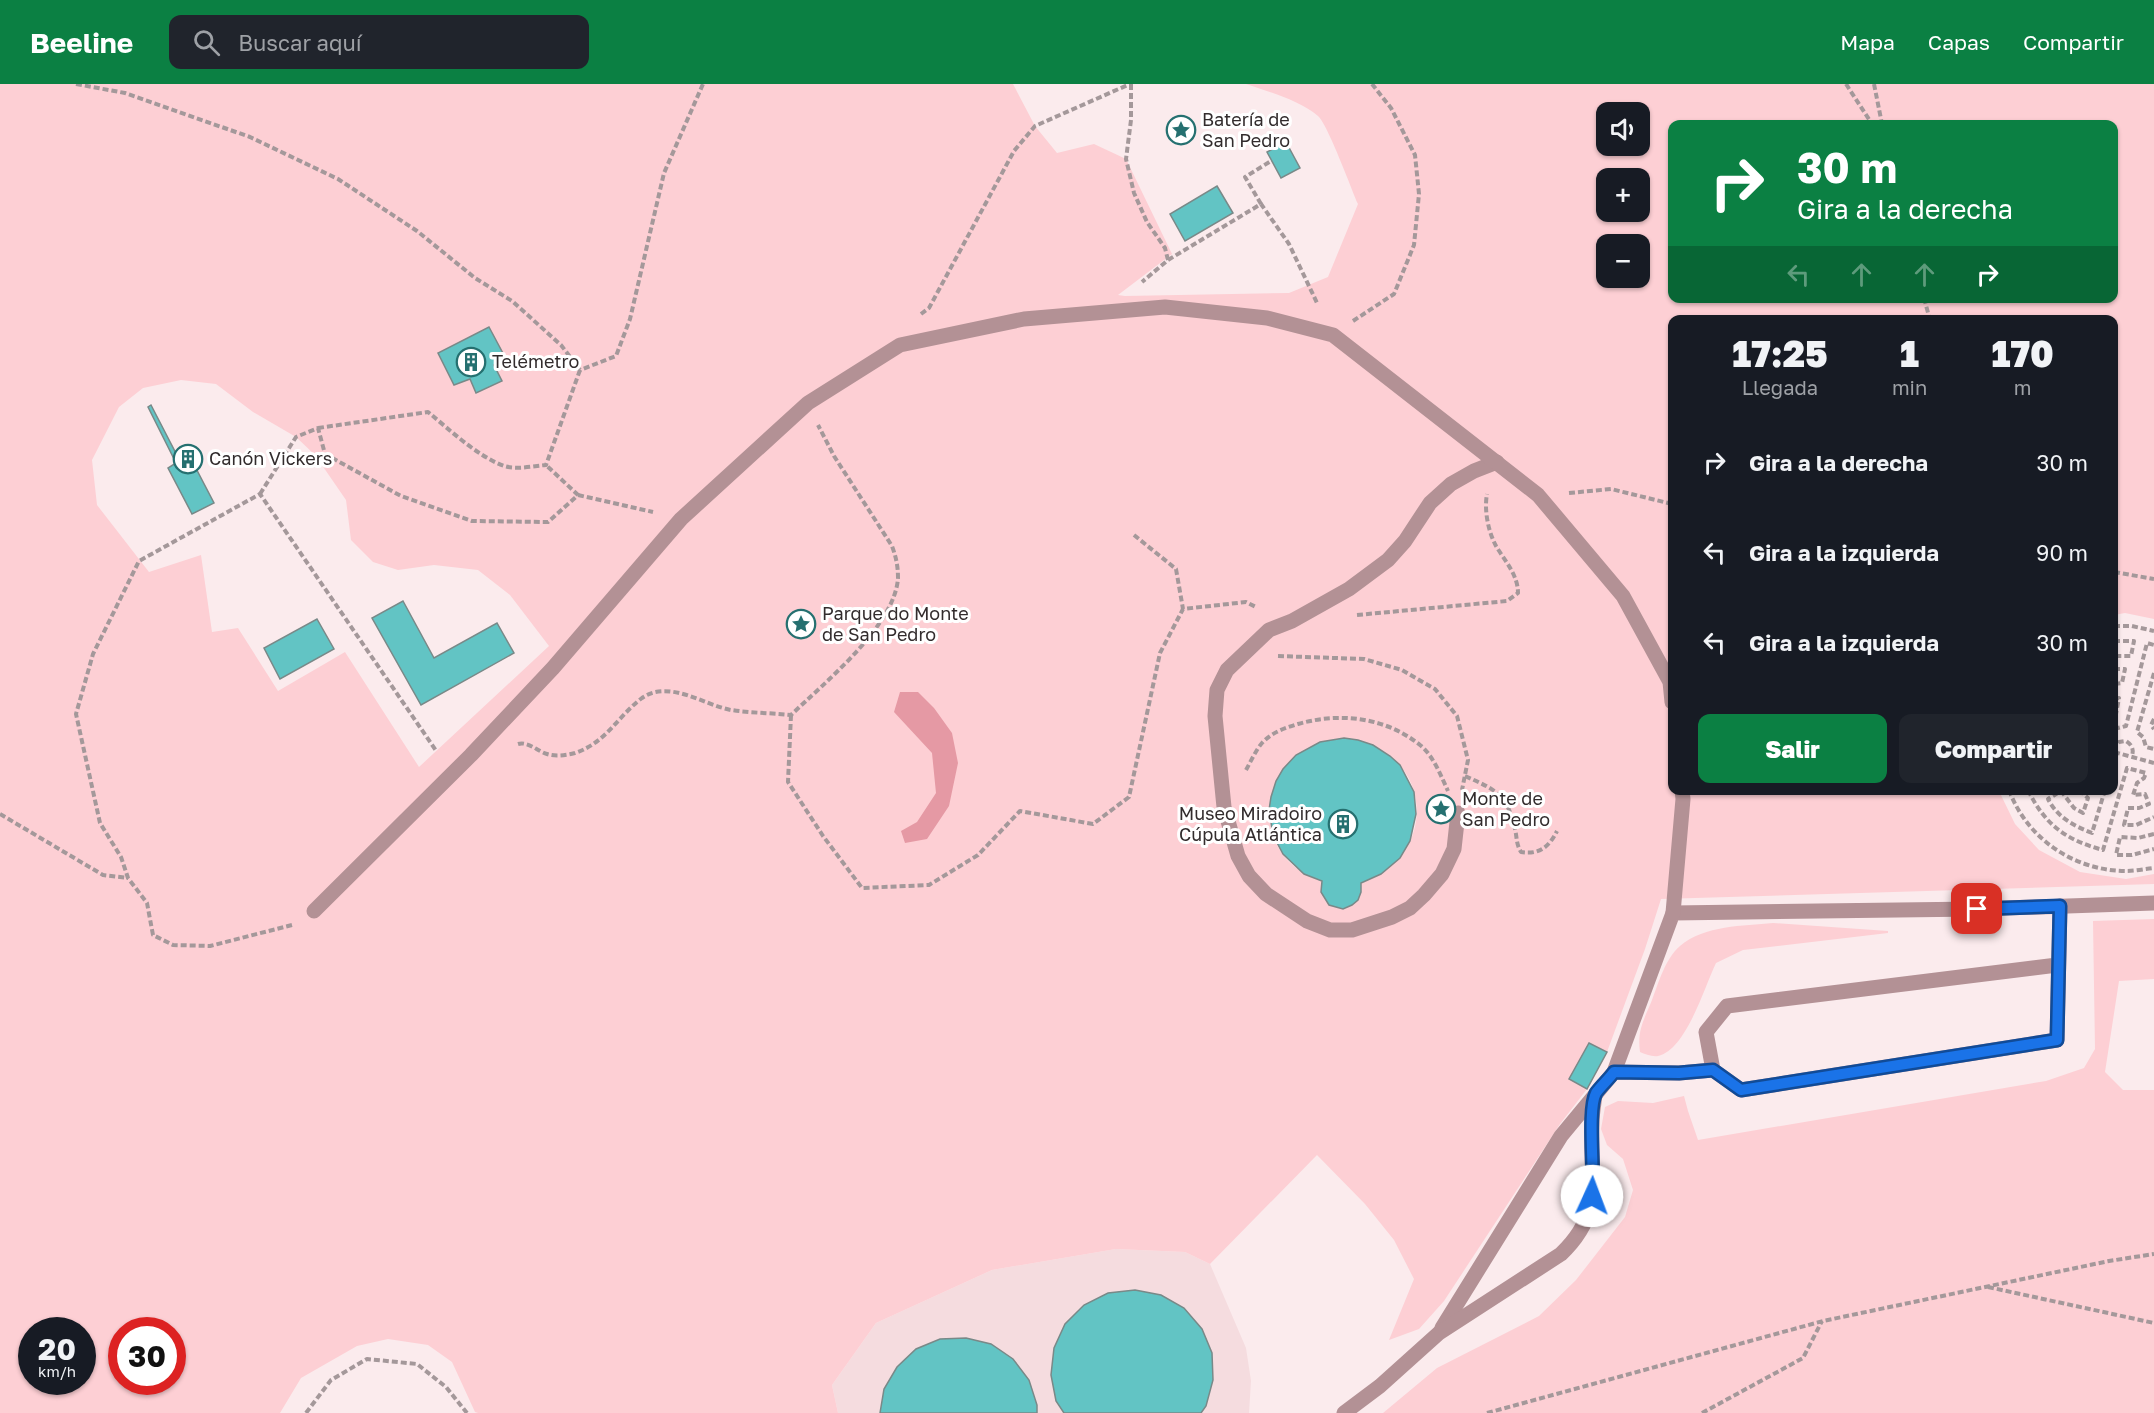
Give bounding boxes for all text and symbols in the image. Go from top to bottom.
search box [169,15,589,69]
text: Beeline [30,26,133,59]
icon: search [190,26,223,59]
text: Buscar aquí [238,29,362,56]
text: Mapa [1840,29,1895,55]
text: Capas [1928,29,1990,55]
text: Compartir [2023,29,2124,55]
map controls [1596,102,1650,288]
button: sound [1596,102,1650,156]
place label: Batería de San Pedro [1202,108,1290,151]
place icon: Batería de San Pedro [1165,114,1197,146]
text: 30 m [1797,142,1897,192]
icon: right [1698,144,1776,222]
button: + [1596,168,1650,222]
text: Gira a la derecha [1797,193,2013,225]
button: − [1596,234,1650,288]
icon: left [1782,258,1815,291]
icon: ahead [1845,258,1878,291]
icon: ahead [1908,258,1941,291]
icon: right [1971,258,2004,291]
text: 17:25 [1732,332,1828,375]
text: 1 [1900,332,1919,375]
text: 170 [1991,332,2054,375]
building icon: Telémetro [455,346,487,378]
place label: Telémetro [492,350,579,372]
text: Llegada [1742,375,1818,399]
text: min [1892,375,1927,399]
text: m [2014,375,2031,399]
building icon: Canón Vickers [172,443,204,475]
icon: right [1698,446,1731,479]
place label: Canón Vickers [209,447,332,469]
text: Gira a la derecha [1749,449,1928,476]
text: 30 m [2037,449,2088,476]
icon: left [1698,536,1731,569]
text: Gira a la izquierda [1749,539,1939,566]
text: 90 m [2036,539,2088,566]
place label: Parque do Monte de San Pedro [822,602,969,645]
place icon: Parque do Monte de San Pedro [785,608,817,640]
icon: left [1698,626,1731,659]
text: Gira a la izquierda [1749,629,1939,656]
text: 30 m [2037,629,2088,656]
button: Salir [1698,714,1887,783]
button: Compartir [1899,714,2088,783]
place label: Monte de San Pedro [1462,787,1550,830]
place icon: Monte de San Pedro [1425,793,1457,825]
place label: Museo Miradoiro Cúpula Atlántica [1179,802,1322,845]
building icon: Museo Miradoiro Cúpula Atlántica [1327,808,1359,840]
pin [1951,883,2002,934]
icon: arrive [1960,892,1993,925]
position arrow [1560,1164,1624,1228]
speed limit sign: 30 [108,1317,186,1395]
text: 20 [38,1331,76,1367]
text: km/h [38,1362,76,1380]

